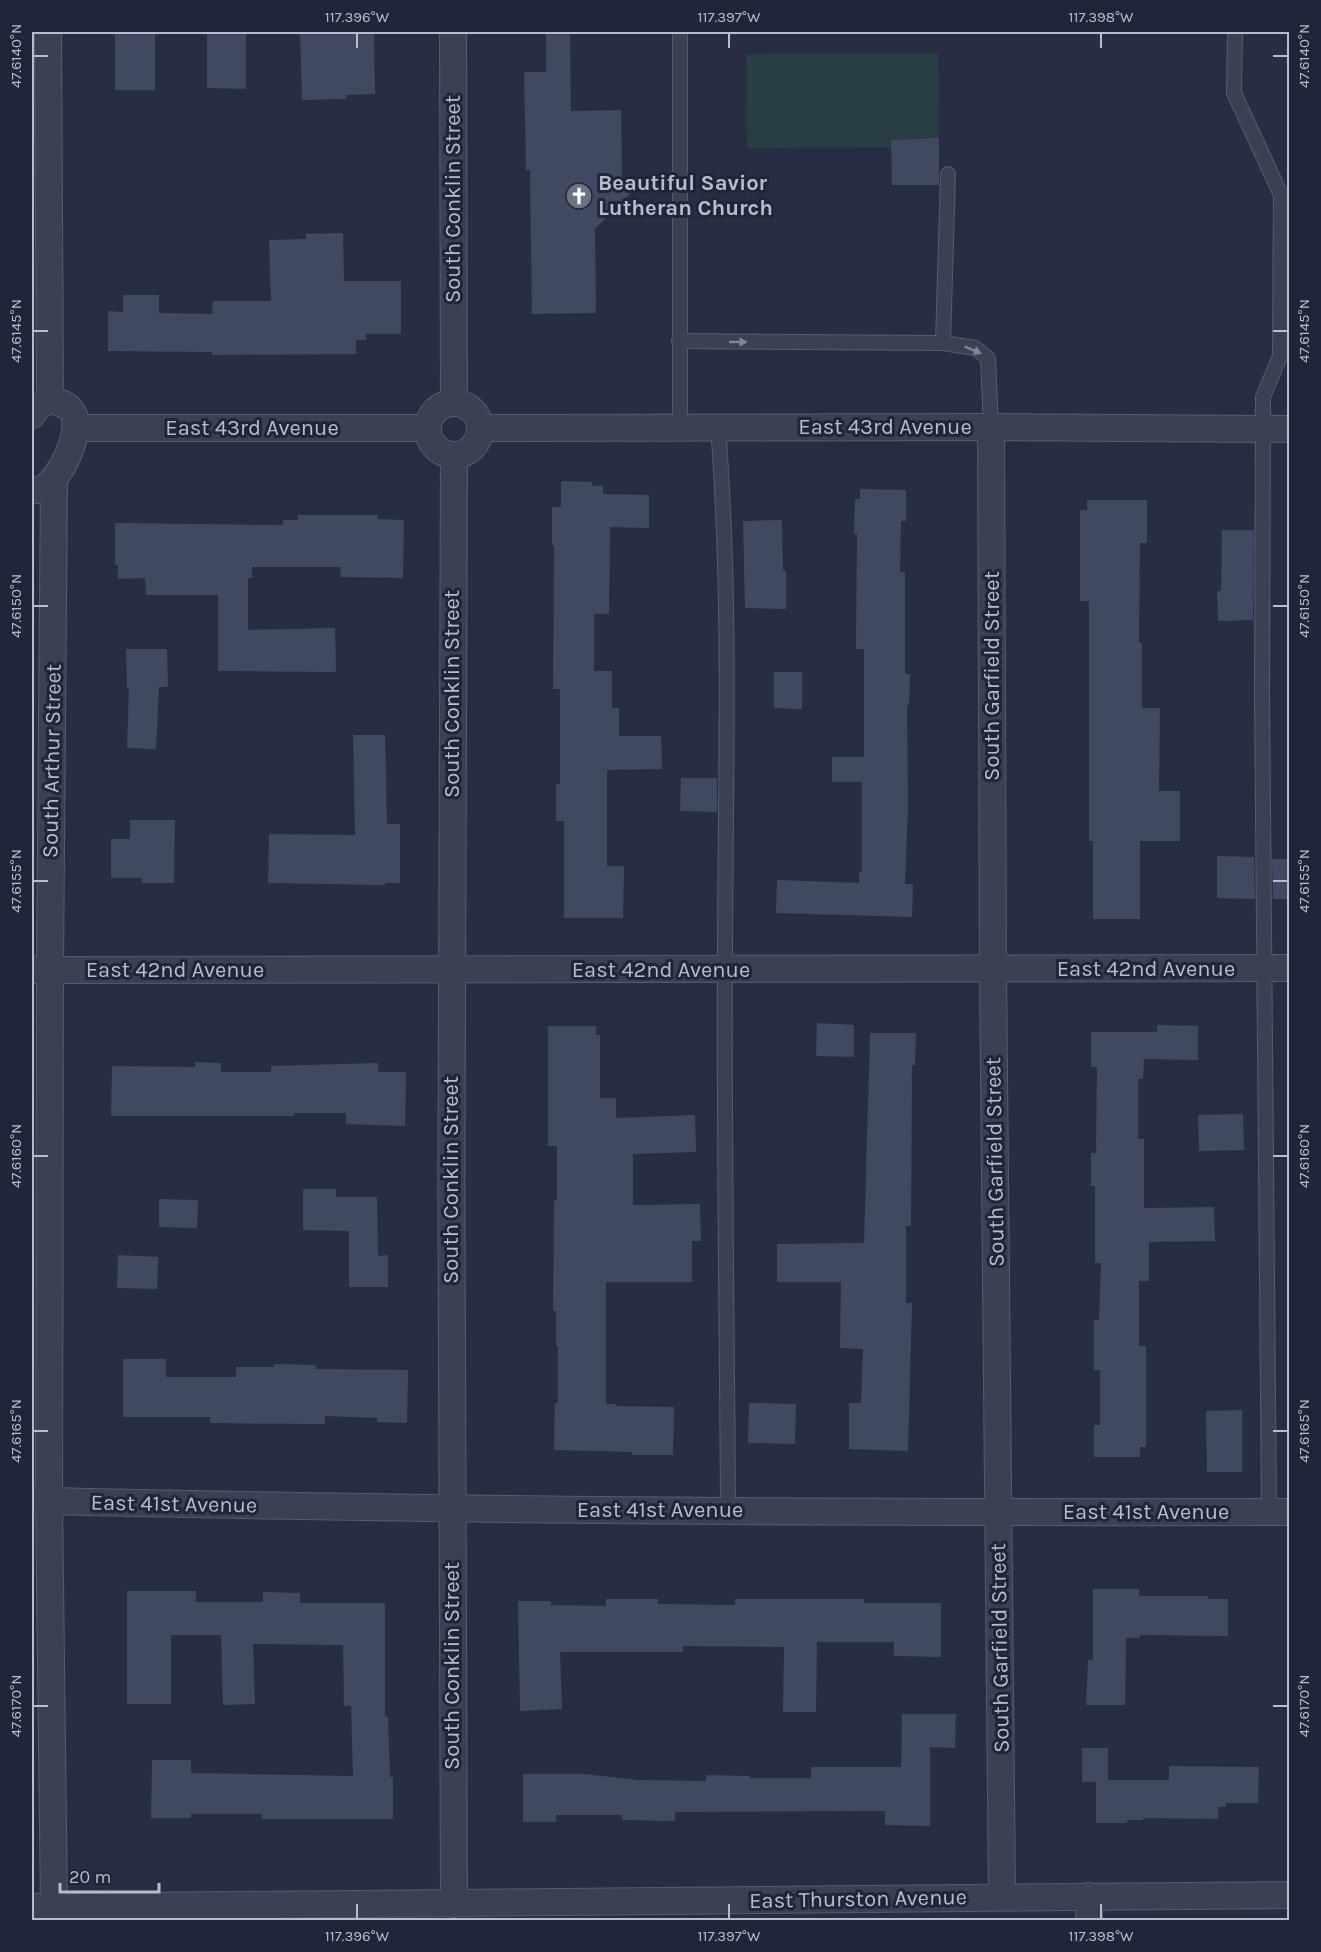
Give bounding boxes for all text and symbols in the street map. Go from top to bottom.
text: 117.396°W [325,8,390,26]
text: 117.397°W [698,8,761,26]
text: 117.398°W [1069,8,1134,26]
text: 47.6140°N [7,24,25,88]
text: 47.6140°N [1295,24,1313,88]
street label: South Conklin Street [440,95,466,303]
place label: Beautiful Savior Lutheran Church [598,170,773,221]
church icon: Beautiful Savior Lutheran Church [564,181,594,211]
text: 47.6145°N [7,299,25,363]
text: 47.6145°N [1295,299,1313,363]
one-way arrow [728,337,747,347]
one-way arrow [965,345,983,355]
street label: East 43rd Avenue [798,414,972,440]
street label: East 43rd Avenue [165,415,339,441]
street label: South Garfield Street [979,571,1005,781]
text: 47.6150°N [7,574,25,638]
text: 47.6150°N [1295,574,1313,638]
street label: South Conklin Street [439,590,465,798]
street label: South Arthur Street [37,664,67,858]
text: 47.6155°N [7,849,25,913]
text: 47.6155°N [1295,849,1313,913]
street label: East 42nd Avenue [1057,956,1235,982]
street label: East 42nd Avenue [86,957,264,983]
street label: East 42nd Avenue [572,957,750,983]
street label: South Garfield Street [980,1057,1010,1267]
street label: South Conklin Street [438,1076,464,1284]
text: 47.6160°N [7,1124,25,1188]
text: 47.6160°N [1295,1124,1313,1188]
text: 47.6165°N [7,1399,25,1463]
text: 47.6165°N [1295,1399,1313,1463]
street label: East 41st Avenue [91,1490,257,1518]
street label: East 41st Avenue [577,1497,743,1523]
street label: East 41st Avenue [1063,1499,1229,1525]
street label: South Garfield Street [985,1543,1015,1753]
street label: South Conklin Street [439,1562,465,1770]
text: 47.6170°N [7,1675,25,1737]
text: 47.6170°N [1295,1675,1313,1737]
scale bar [60,1856,159,1894]
text: 20 m [69,1866,111,1888]
street label: East Thurston Avenue [749,1884,967,1914]
text: 117.396°W [325,1927,390,1945]
text: 117.397°W [698,1927,761,1945]
text: 117.398°W [1069,1927,1134,1945]

